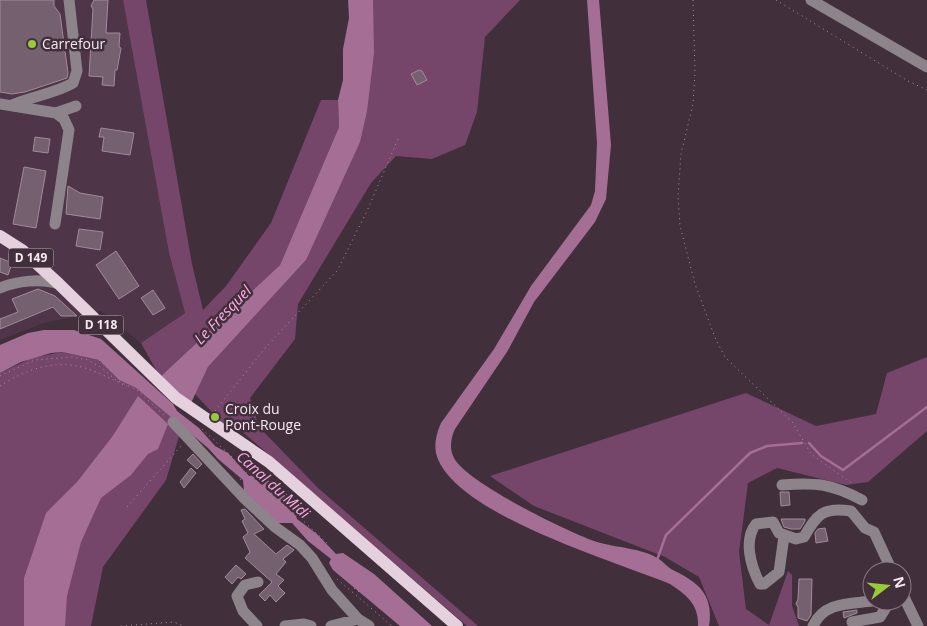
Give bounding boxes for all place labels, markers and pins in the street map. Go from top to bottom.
place label: Carrefour [42,34,106,53]
marker: Carrefour [26,38,38,50]
place label: Croix du Pont-Rouge [225,399,301,434]
marker: Croix du Pont-Rouge [209,411,221,423]

